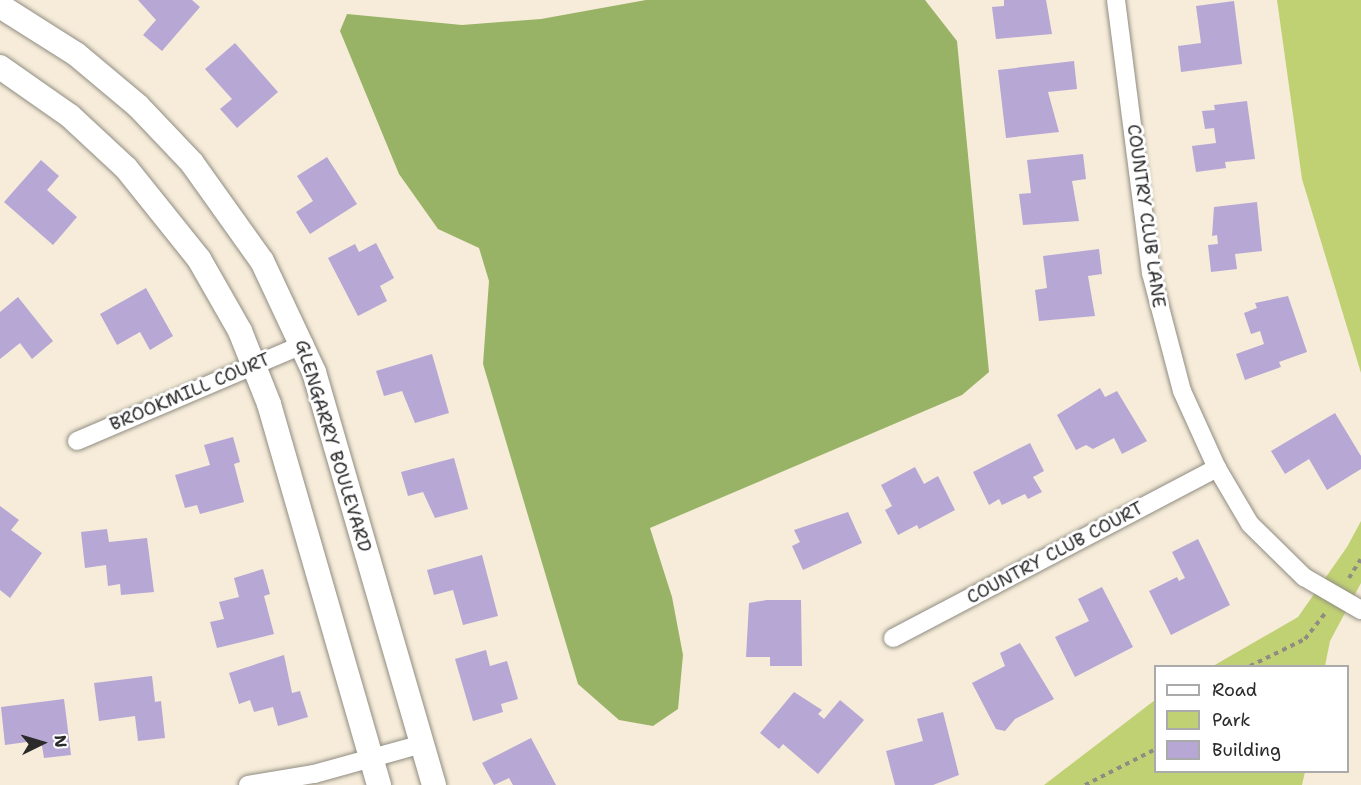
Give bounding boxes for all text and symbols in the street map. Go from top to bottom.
street label: COUNTRY CLUB LANE [1122,123,1170,309]
street label: GLENGARRY BOULEVARD [290,337,376,555]
street label: BROOKMILL COURT [107,348,273,436]
street label: COUNTRY CLUB COURT [963,497,1147,609]
legend [1154,665,1349,773]
text: Road [1212,678,1257,702]
text: Park [1212,708,1251,732]
north arrow [12,713,72,773]
text: N [49,734,71,749]
text: Building [1212,738,1281,762]

